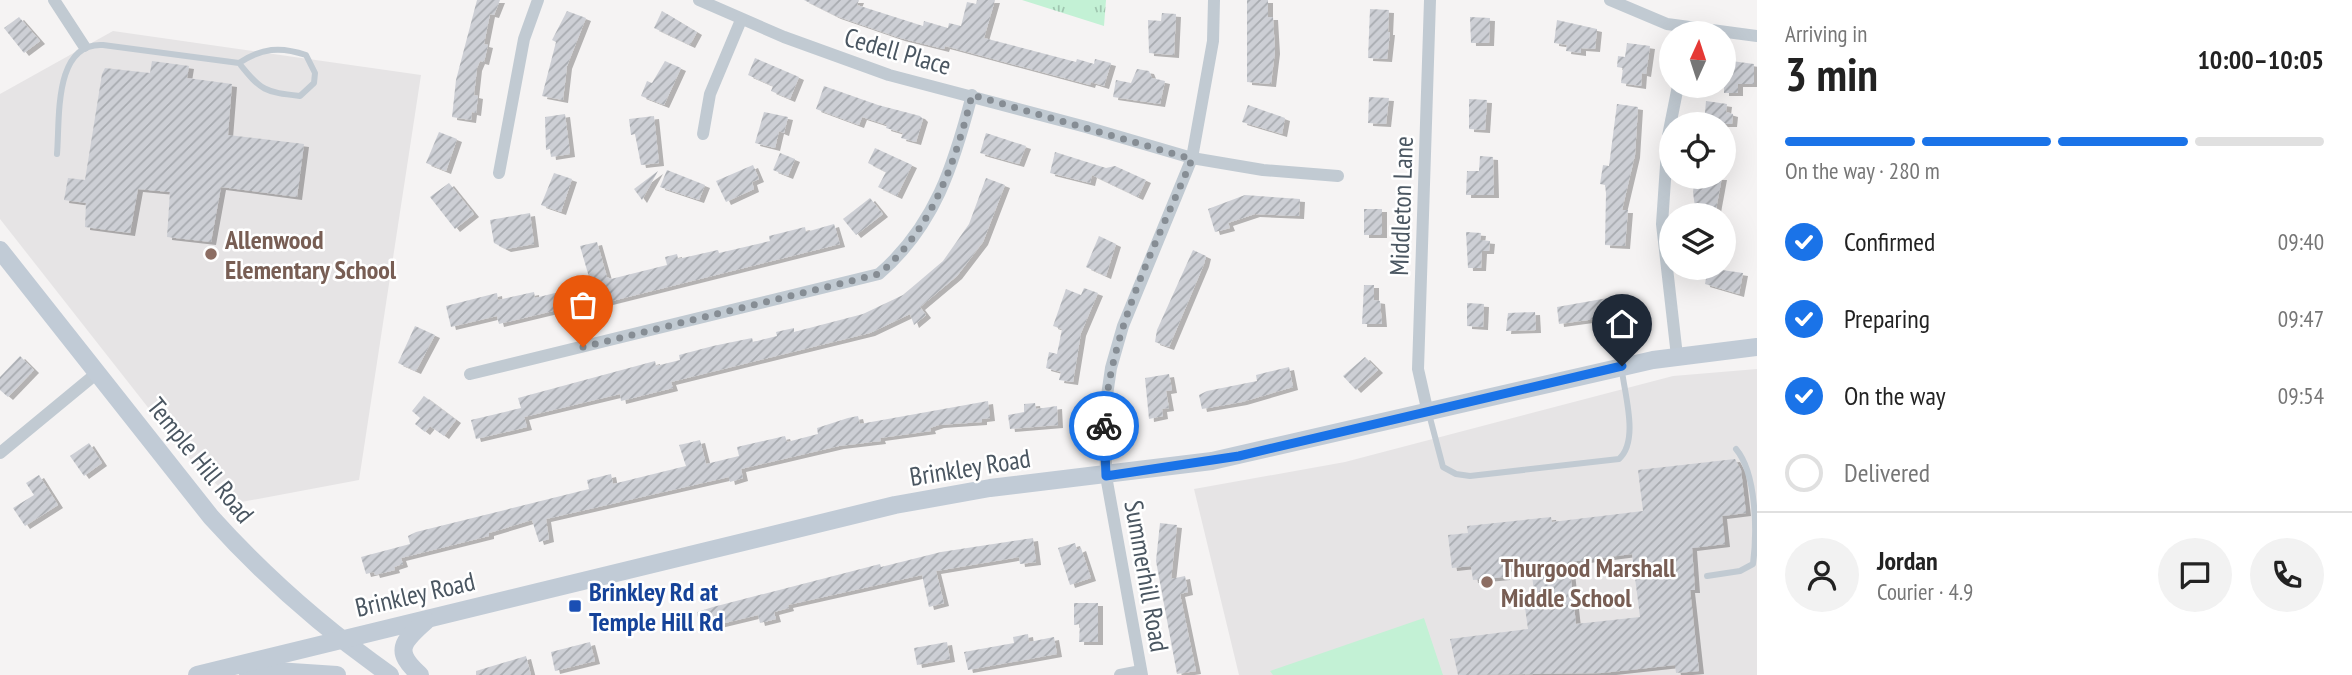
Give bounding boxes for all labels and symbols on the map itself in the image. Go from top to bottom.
street label: Cedell Place [841,20,955,82]
north arrow [1659,21,1736,98]
street label: Middleton Lane [1382,136,1420,276]
place label: Allenwood Elementary School [224,223,397,286]
marker: Allenwood Elementary School [203,246,219,262]
pin [553,275,613,347]
pin [1592,294,1652,366]
street label: Temple Hill Road [140,391,262,529]
courier [1069,391,1139,461]
street label: Brinkley Road [907,441,1033,493]
street label: Summerhill Road [1117,498,1177,654]
place label: Thurgood Marshall Middle School [1501,551,1676,614]
street label: Brinkley Road [352,564,478,624]
marker: Thurgood Marshall Middle School [1479,574,1495,590]
place label: Brinkley Rd at Temple Hill Rd [589,575,724,638]
marker: Brinkley Rd at Temple Hill Rd [567,598,583,614]

